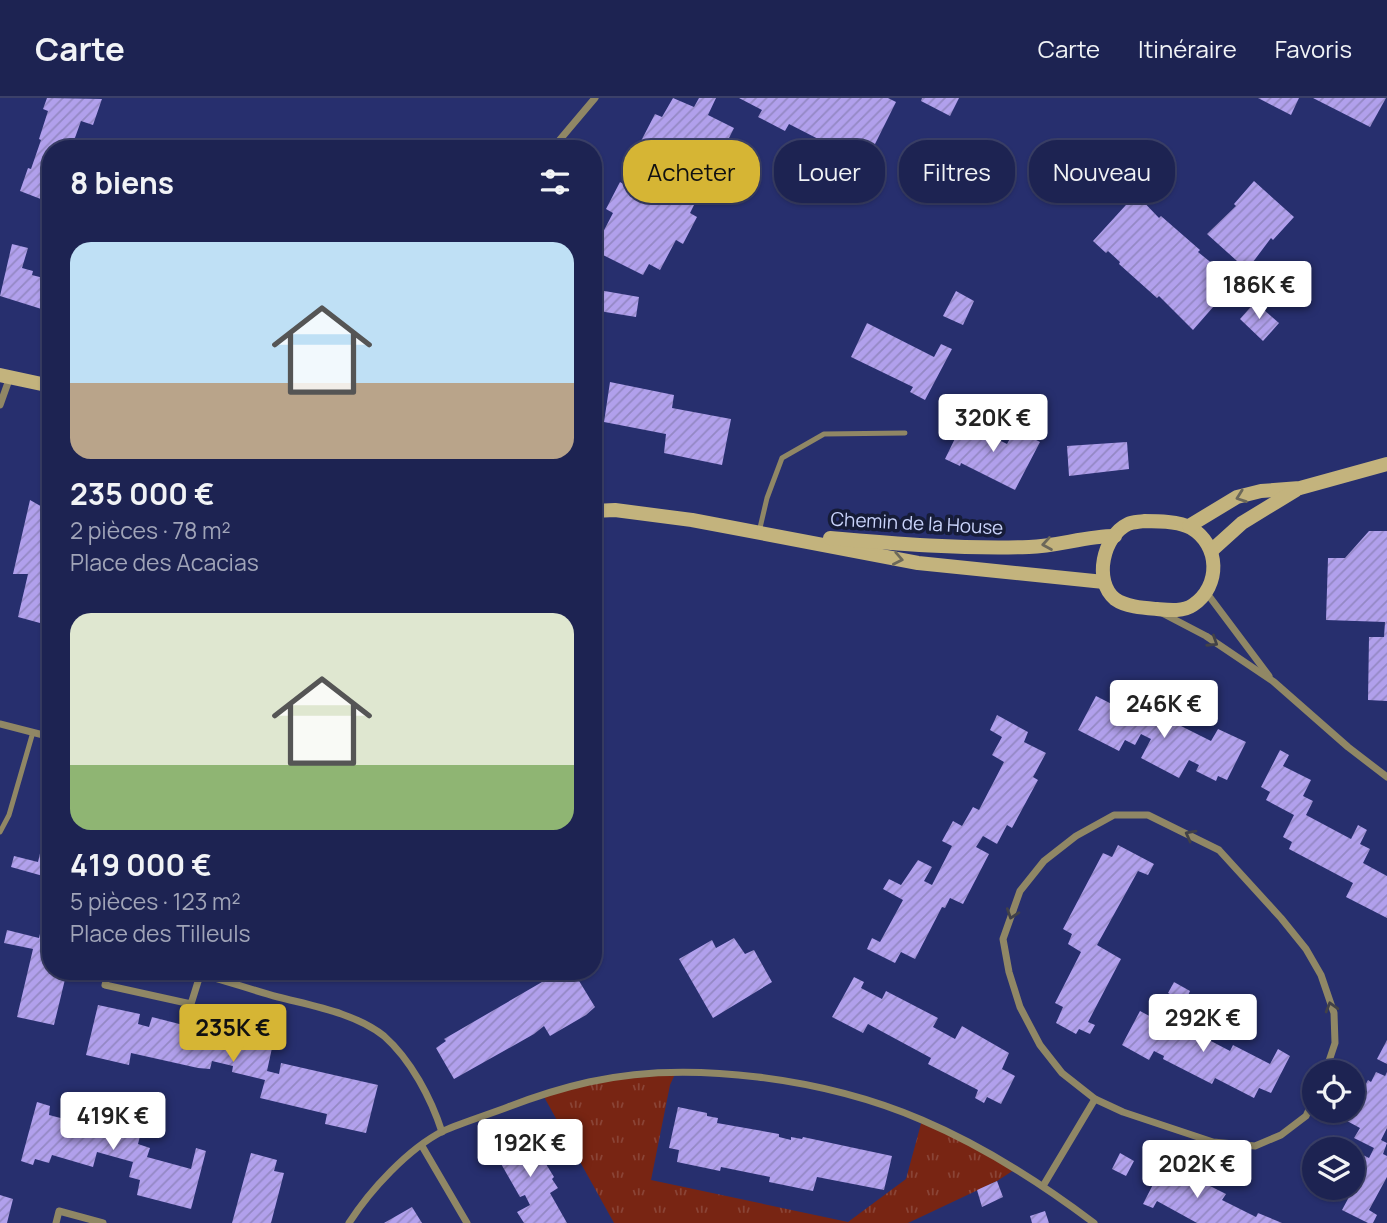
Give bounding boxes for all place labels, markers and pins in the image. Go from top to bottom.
pin: 186K € [1202,262,1316,321]
pin: 320K € [936,394,1050,454]
pin: 246K € [1107,680,1221,740]
pin: 292K € [1146,995,1260,1054]
pin: 235K € [176,1004,290,1064]
pin: 419K € [56,1093,170,1152]
pin: 192K € [473,1119,587,1179]
pin: 202K € [1140,1140,1254,1200]

